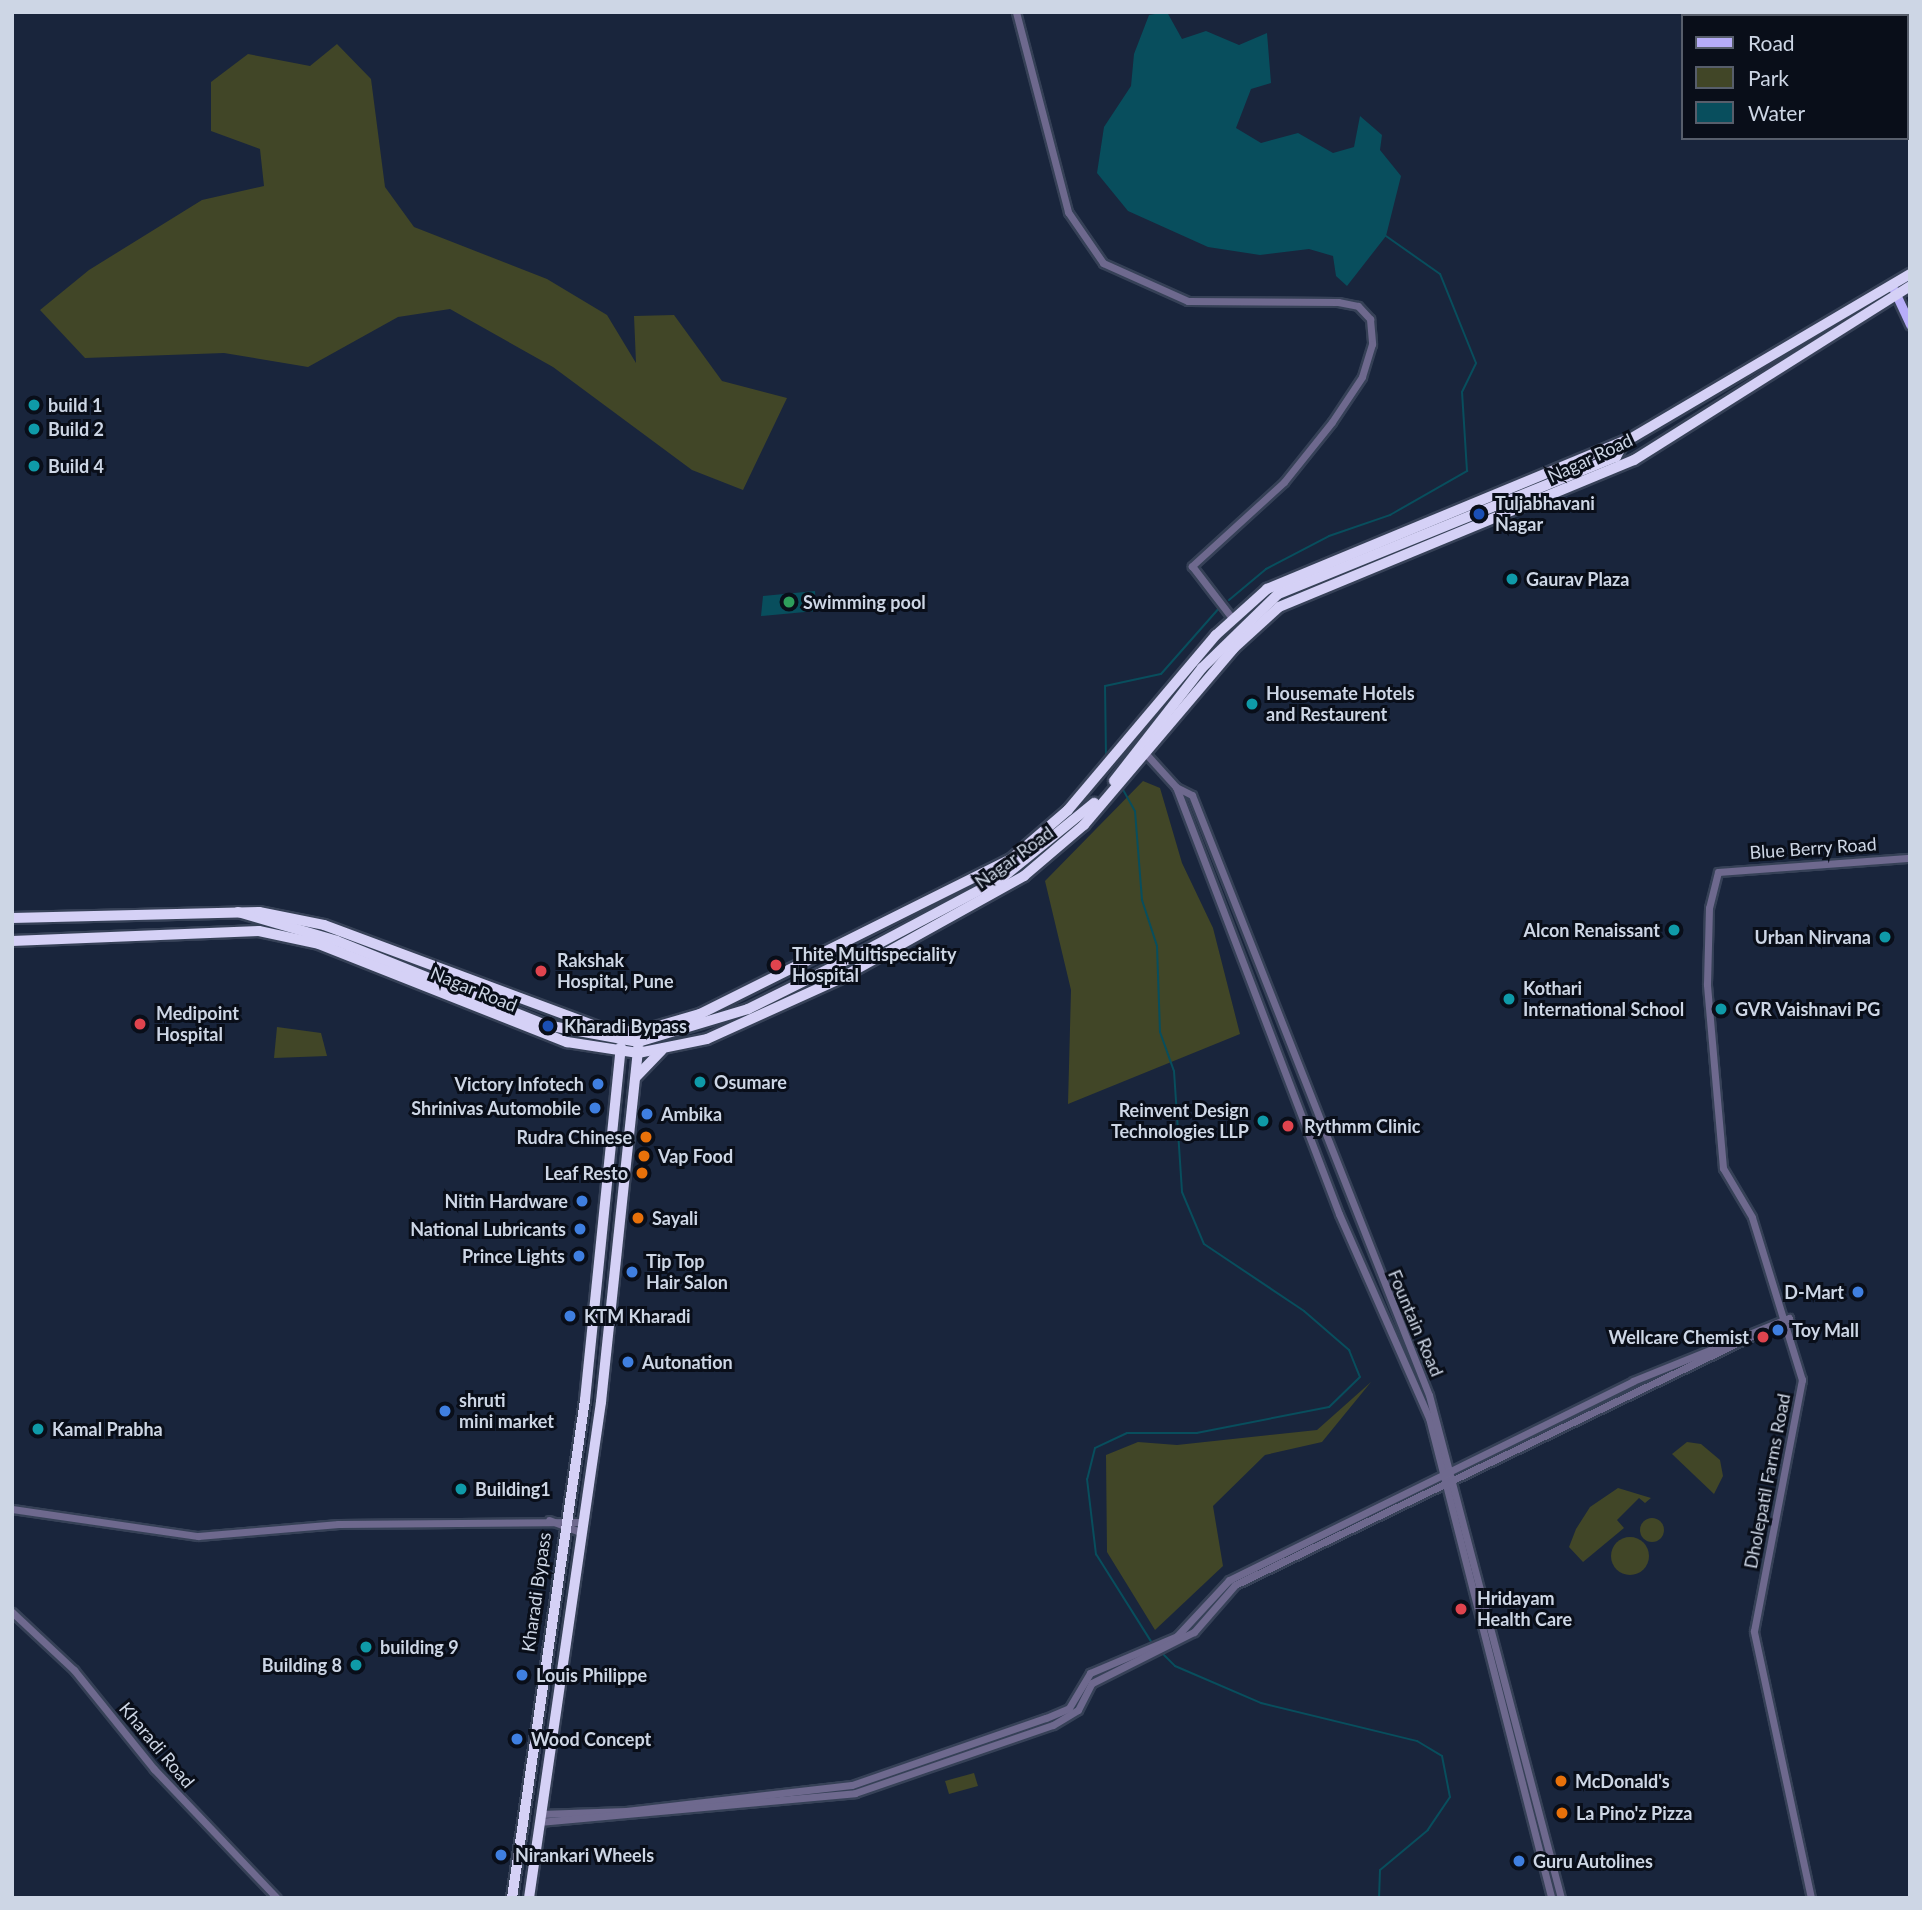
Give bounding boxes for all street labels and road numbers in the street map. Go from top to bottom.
street label: Nagar Road [1544,429,1636,487]
street label: Nagar Road [971,821,1057,893]
street label: Blue Berry Road [1749,833,1877,863]
street label: Nagar Road [427,962,521,1016]
street label: Fountain Road [1384,1266,1448,1380]
street label: Dholepatil Farms Road [1739,1392,1795,1570]
street label: Kharadi Bypass [517,1531,555,1653]
street label: Kharadi Road [115,1698,199,1792]

